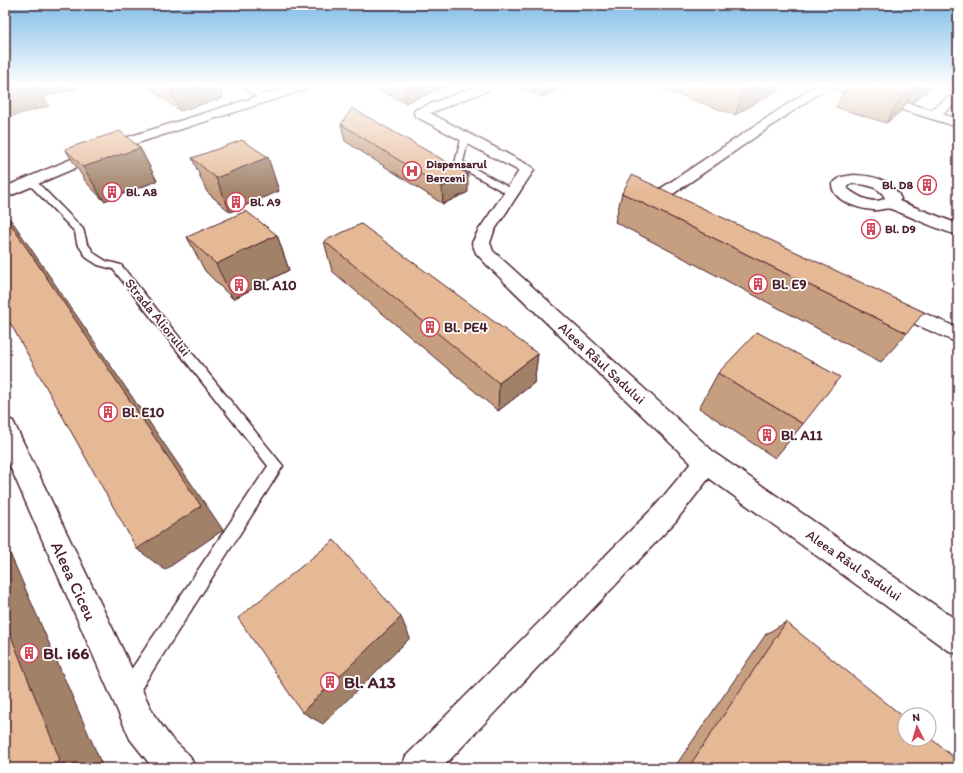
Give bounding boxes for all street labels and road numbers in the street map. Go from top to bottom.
street label: Strada Aliorului [121,275,194,360]
street label: Aleea Râul Sadului [555,319,649,408]
street label: Aleea Râul Sadului [803,526,905,605]
street label: Aleea Ciceu [47,538,101,624]

